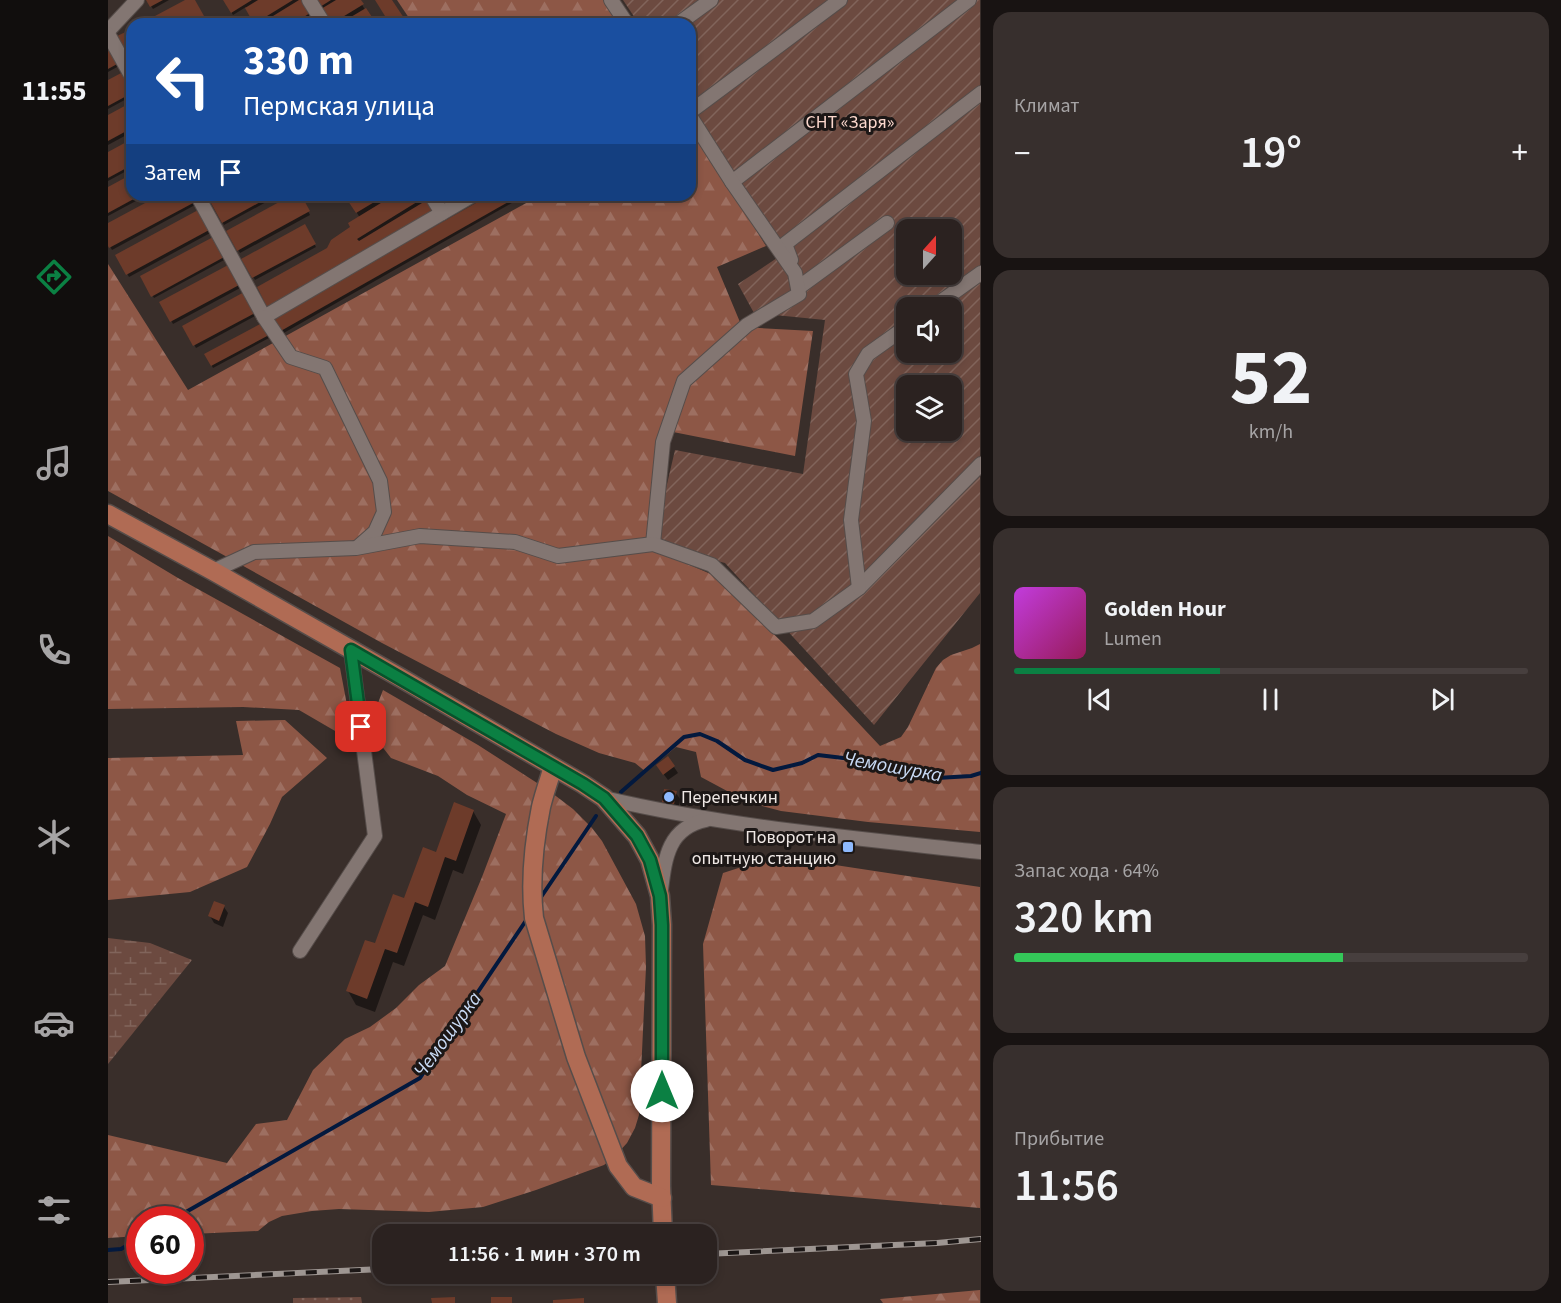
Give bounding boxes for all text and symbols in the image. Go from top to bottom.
text: 330 m [243,31,354,91]
icon: left [144,42,222,120]
text: 11:55 [21,72,87,111]
text: Пермская улица [243,87,435,126]
text: Климат [1014,92,1080,120]
park label: СНТ «Заря» [806,110,894,135]
text: 19° [1240,121,1302,185]
text: − [1014,130,1030,177]
text: + [1512,130,1528,177]
icon: arrive [214,156,247,189]
text: Затем [144,157,202,189]
north arrow [896,219,962,285]
map controls [896,219,962,441]
icon: directions [33,256,75,298]
button: sound [896,297,962,363]
text: 52 [1230,323,1312,434]
button: layers [896,375,962,441]
text: km/h [1249,418,1293,446]
icon: music [33,442,75,484]
text: Golden Hour [1104,593,1226,625]
text: Lumen [1104,625,1162,653]
icon: phone [33,629,75,671]
icon: previous [1083,683,1116,716]
icon: pause [1254,683,1287,716]
icon: next [1426,683,1459,716]
pin [335,701,386,752]
icon: arrive [344,710,377,743]
water label: Чемошурка [841,745,945,789]
place label: Перепечкин [681,785,778,810]
marker: Перепечкин [662,790,676,804]
icon: climate [33,816,75,858]
place label: Поворот на опытную станцию [692,825,836,871]
marker: Поворот на опытную станцию [841,840,855,854]
text: Запас хода · 64% [1014,857,1159,885]
text: 320 km [1014,886,1154,950]
water label: Чемошурка [407,986,489,1083]
icon: car [33,1002,75,1044]
position arrow [630,1059,694,1123]
text: Прибытие [1014,1125,1104,1153]
text: 11:56 [1014,1154,1119,1218]
icon: filters [33,1189,75,1231]
speed limit sign: 60 [126,1206,204,1284]
text: 11:56 · 1 мин · 370 m [448,1238,641,1270]

